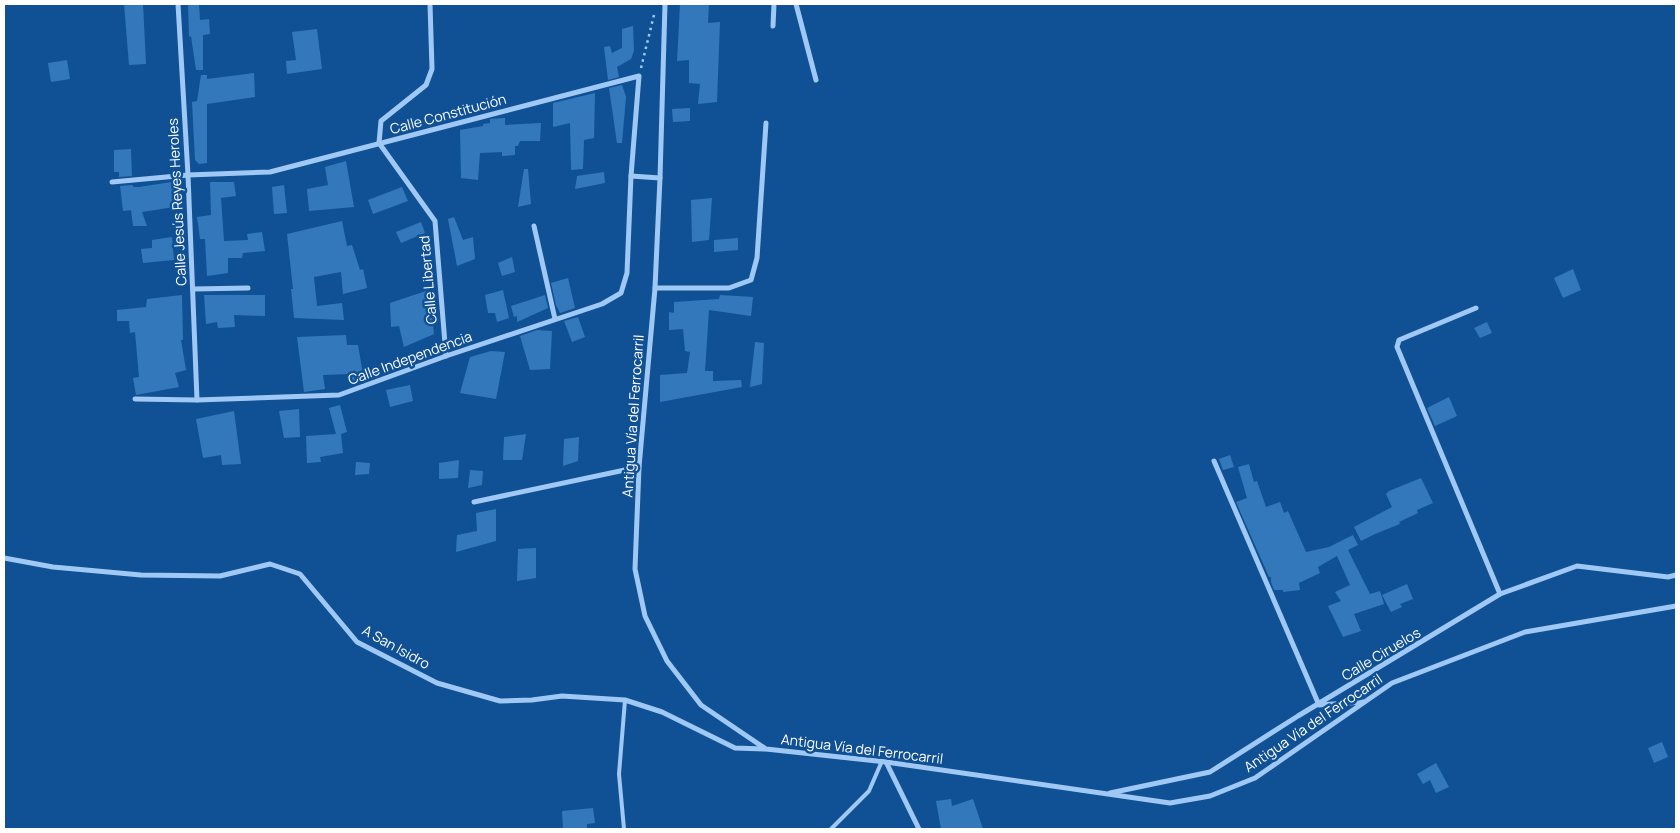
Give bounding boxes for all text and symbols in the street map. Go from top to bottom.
street label: Calle Constitución [388,89,508,138]
street label: Calle Jesús Reyes Heroles [163,118,190,286]
street label: Calle Libertad [414,235,441,325]
street label: Calle Independencia [345,326,475,389]
street label: Antigua Vía del Ferrocarril [617,334,648,498]
street label: A San Isidro [359,620,433,673]
street label: Calle Ciruelos [1338,623,1424,685]
street label: Antigua Vía del Ferrocarril [1240,669,1386,776]
street label: Antigua Vía del Ferrocarril [780,729,944,768]

